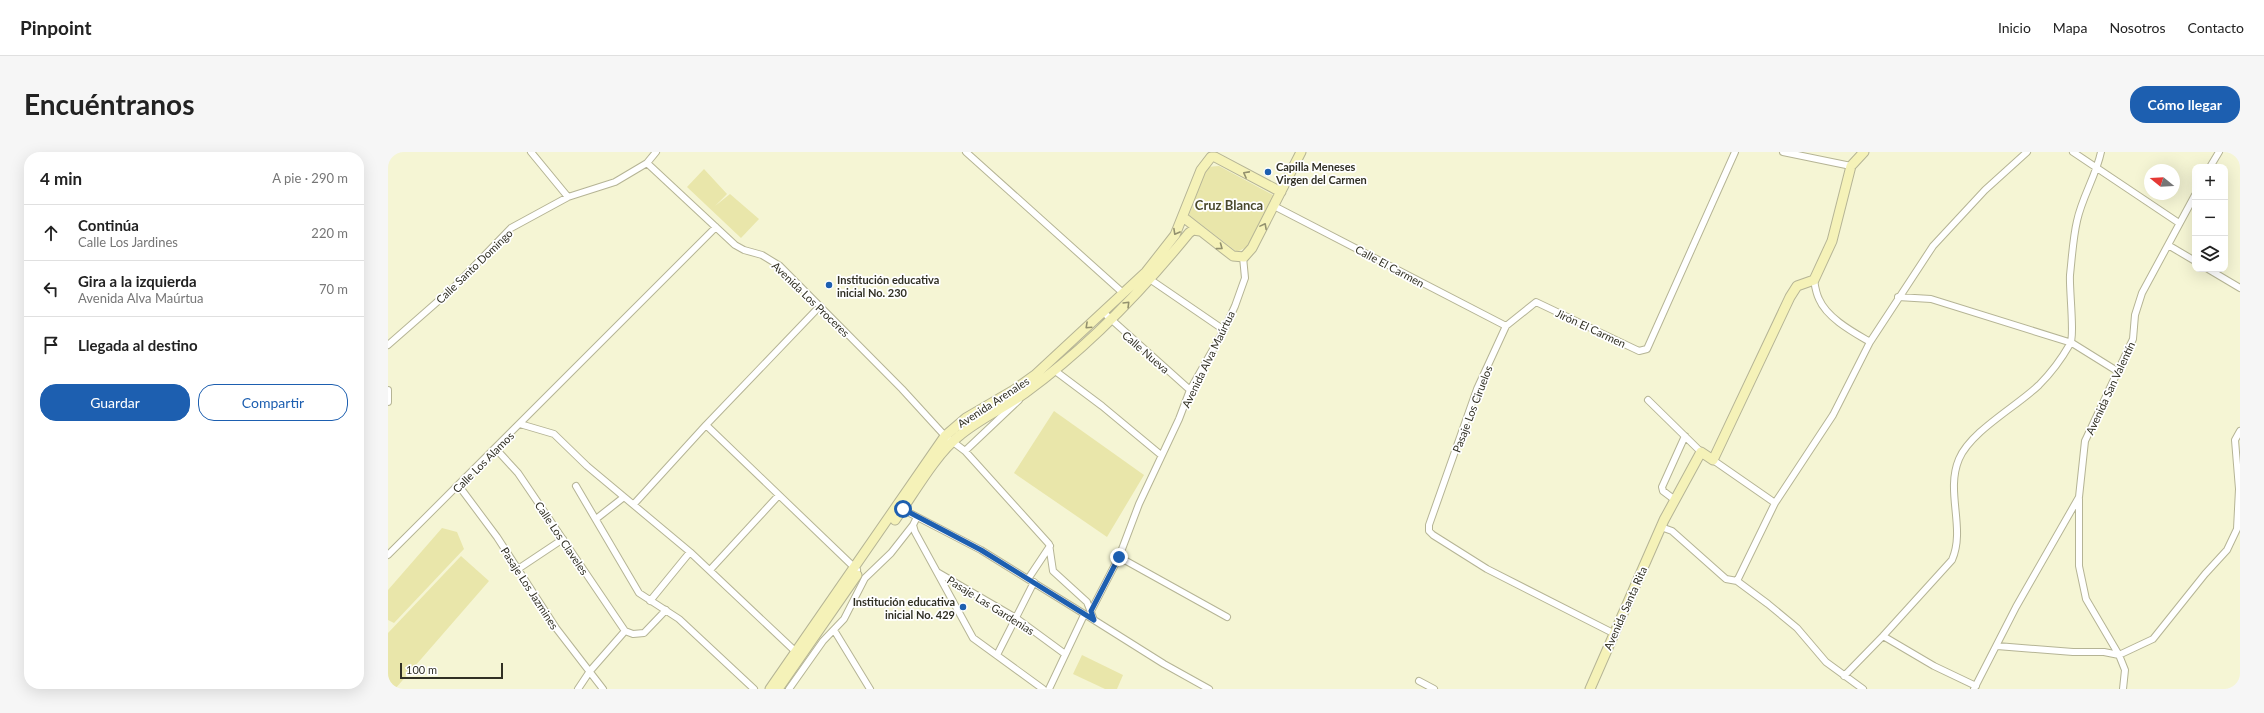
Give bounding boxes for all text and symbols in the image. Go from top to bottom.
text: Pinpoint [20,16,91,39]
text: Inicio [1998,19,2031,36]
text: Mapa [2053,19,2087,36]
text: Nosotros [2109,19,2166,36]
text: Contacto [2188,19,2244,36]
button: Cómo llegar [2130,86,2240,123]
text: Encuéntranos [24,87,195,121]
place label: Capilla Meneses Virgen del Carmen [1275,160,1367,186]
north arrow [2144,164,2180,200]
map controls [2192,164,2228,272]
button: + [2192,164,2228,200]
marker: Capilla Meneses Virgen del Carmen [1263,167,1273,177]
text: 4 min [40,168,82,189]
text: A pie · 290 m [272,170,348,186]
one-way arrow [1243,171,1250,179]
district label: Cruz Blanca [1195,197,1263,213]
button: − [2192,200,2228,236]
text: Continúa [78,216,139,234]
icon: ahead [40,222,62,244]
one-way arrow [1259,223,1266,230]
text: 220 m [311,225,348,241]
street label: Calle Santo Domingo [433,226,515,306]
one-way arrow [1174,228,1181,235]
text: Calle Los Jardines [78,234,178,250]
button: layers [2192,236,2228,272]
one-way arrow [1216,242,1223,249]
street label: Calle El Carmen [1353,242,1427,290]
street label: Avenida Los Proceres [770,259,853,339]
text: Gira a la izquierda [78,272,197,290]
place label: Institución educativa inicial No. 230 [837,273,939,299]
icon: left [40,278,62,300]
marker: Institución educativa inicial No. 230 [824,280,834,290]
text: 70 m [319,281,348,297]
text: Avenida Alva Maúrtua [78,290,204,306]
one-way arrow [1123,301,1130,309]
street label: Jirón El Carmen [1554,306,1628,350]
street label: Avenida Alva Maúrtua [1179,308,1237,410]
one-way arrow [1085,321,1093,329]
street label: Calle Nueva [1120,328,1172,376]
icon: arrive [40,334,62,356]
text: Llegada al destino [78,336,198,354]
street label: Avenida San Valentín [2083,340,2137,436]
street label: Pasaje Los Ciruelos [1449,364,1495,454]
street label: Avenida Arenales [955,374,1032,430]
button: Guardar [40,384,190,421]
button: Compartir [198,384,348,421]
street label: Calle Los Alamos [450,429,516,495]
street label: Calle Los Claveles [533,499,591,577]
route start [894,500,912,518]
street label: Pasaje Los Jazmines [499,544,562,632]
route end [1110,548,1128,566]
street label: Avenida Santa Rita [1601,564,1649,652]
street label: Pasaje Las Gardenias [945,573,1037,637]
place label: Institución educativa inicial No. 429 [853,595,955,621]
marker: Institución educativa inicial No. 429 [958,602,968,612]
scale bar [400,661,503,680]
text: 100 m [406,663,437,676]

